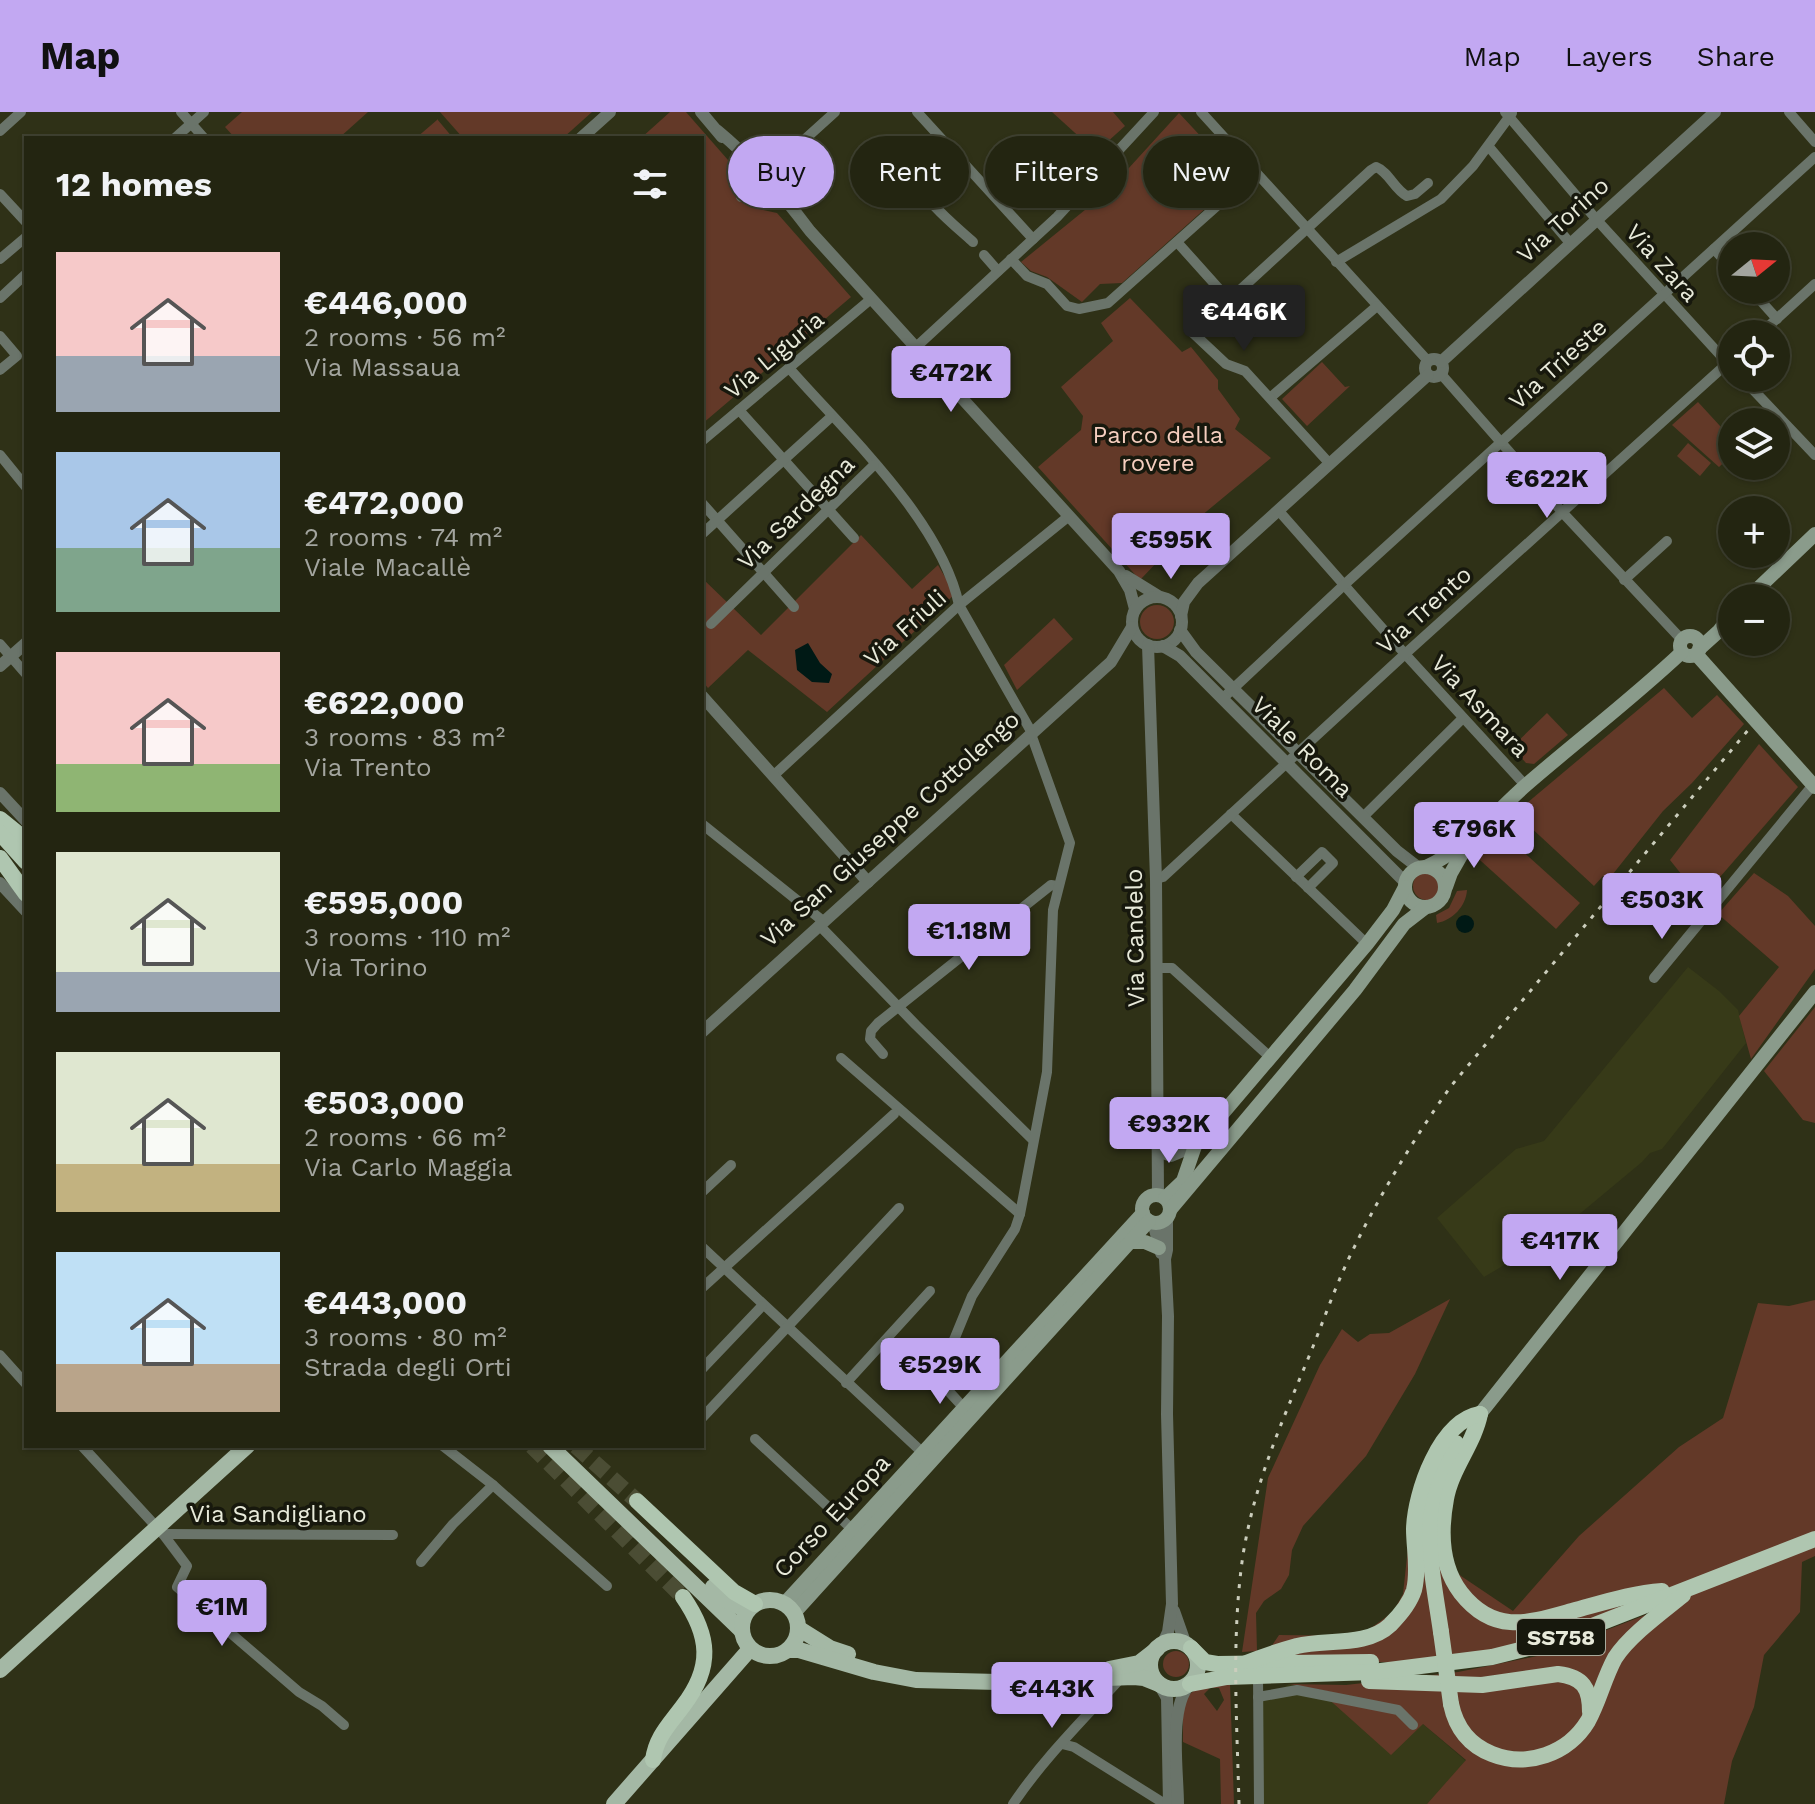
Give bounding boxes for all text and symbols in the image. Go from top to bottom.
text: Map [40,34,120,78]
text: Map [1464,40,1521,73]
text: Layers [1565,40,1653,73]
text: Share [1697,40,1775,73]
chip: Buy [728,136,834,208]
chip: Rent [850,136,969,208]
chip: Filters [985,136,1127,208]
chip: New [1143,136,1259,208]
icon: filters [628,162,672,206]
text: 12 homes [56,164,212,204]
street label: Via Torino [1511,171,1615,269]
street label: Via Zara [1620,218,1704,308]
north arrow [1718,232,1790,304]
map controls [1718,232,1790,656]
text: €446,000 [304,282,468,322]
icon: home [120,284,216,380]
pin: €446K [1188,285,1300,353]
text: €446K [1201,296,1287,326]
street label: Via Liguria [719,305,829,405]
street label: Via Trieste [1503,313,1613,415]
button: locate [1718,320,1790,392]
text: 2 rooms · 56 m² [304,322,506,352]
pin: €472K [895,346,1007,414]
text: Via Massaua [304,352,460,382]
text: €472K [909,357,993,387]
button: layers [1718,408,1790,480]
park label: Parco della rovere [1093,421,1223,477]
street label: Via Sardegna [732,450,860,576]
pin: €622K [1491,452,1603,520]
text: €622K [1505,463,1589,493]
text: €472,000 [304,482,464,522]
icon: home [120,484,216,580]
button: + [1718,496,1790,568]
pin: €595K [1115,513,1227,581]
text: 2 rooms · 74 m² [304,522,502,552]
text: €595K [1130,524,1212,554]
text: Viale Macallè [304,552,471,582]
street label: Via Trento [1371,560,1477,660]
street label: Via Friuli [858,584,952,672]
button: − [1718,584,1790,656]
street label: Via Asmara [1425,649,1535,763]
text: €622,000 [304,682,465,722]
icon: home [120,684,216,780]
street label: Viale Roma [1246,691,1358,803]
street label: Via San Giuseppe Cottolengo [755,705,1025,953]
text: 3 rooms · 83 m² [304,722,505,752]
text: Via Trento [304,752,432,782]
pin: €796K [1418,802,1530,870]
text: €796K [1432,813,1516,843]
street label: Via Candelo [1120,868,1150,1008]
pin: €503K [1606,873,1718,941]
text: €595,000 [304,882,463,922]
icon: home [120,884,216,980]
text: €503K [1620,884,1704,914]
pin: €1.18M [904,904,1034,972]
text: €1.18M [926,915,1012,945]
text: 3 rooms · 110 m² [304,922,511,952]
text: Via Torino [304,952,428,982]
text: €503,000 [304,1082,465,1122]
icon: home [120,1084,216,1180]
pin: €932K [1113,1097,1225,1165]
text: €932K [1128,1108,1211,1138]
text: 2 rooms · 66 m² [304,1122,506,1152]
text: Via Carlo Maggia [304,1152,512,1182]
pin: €417K [1504,1214,1616,1282]
text: €417K [1520,1225,1600,1255]
text: €443,000 [304,1282,467,1322]
icon: home [120,1284,216,1380]
text: 3 rooms · 80 m² [304,1322,507,1352]
pin: €529K [884,1338,996,1406]
text: €529K [899,1349,981,1379]
text: Strada degli Orti [304,1352,512,1382]
street label: Corso Europa [768,1449,896,1583]
street label: Via Sandigliano [189,1500,367,1528]
pin: €1M [183,1580,261,1648]
text: €1M [195,1591,249,1621]
road number: SS758 [1517,1619,1605,1655]
pin: €443K [996,1662,1108,1730]
text: €443K [1009,1673,1095,1703]

